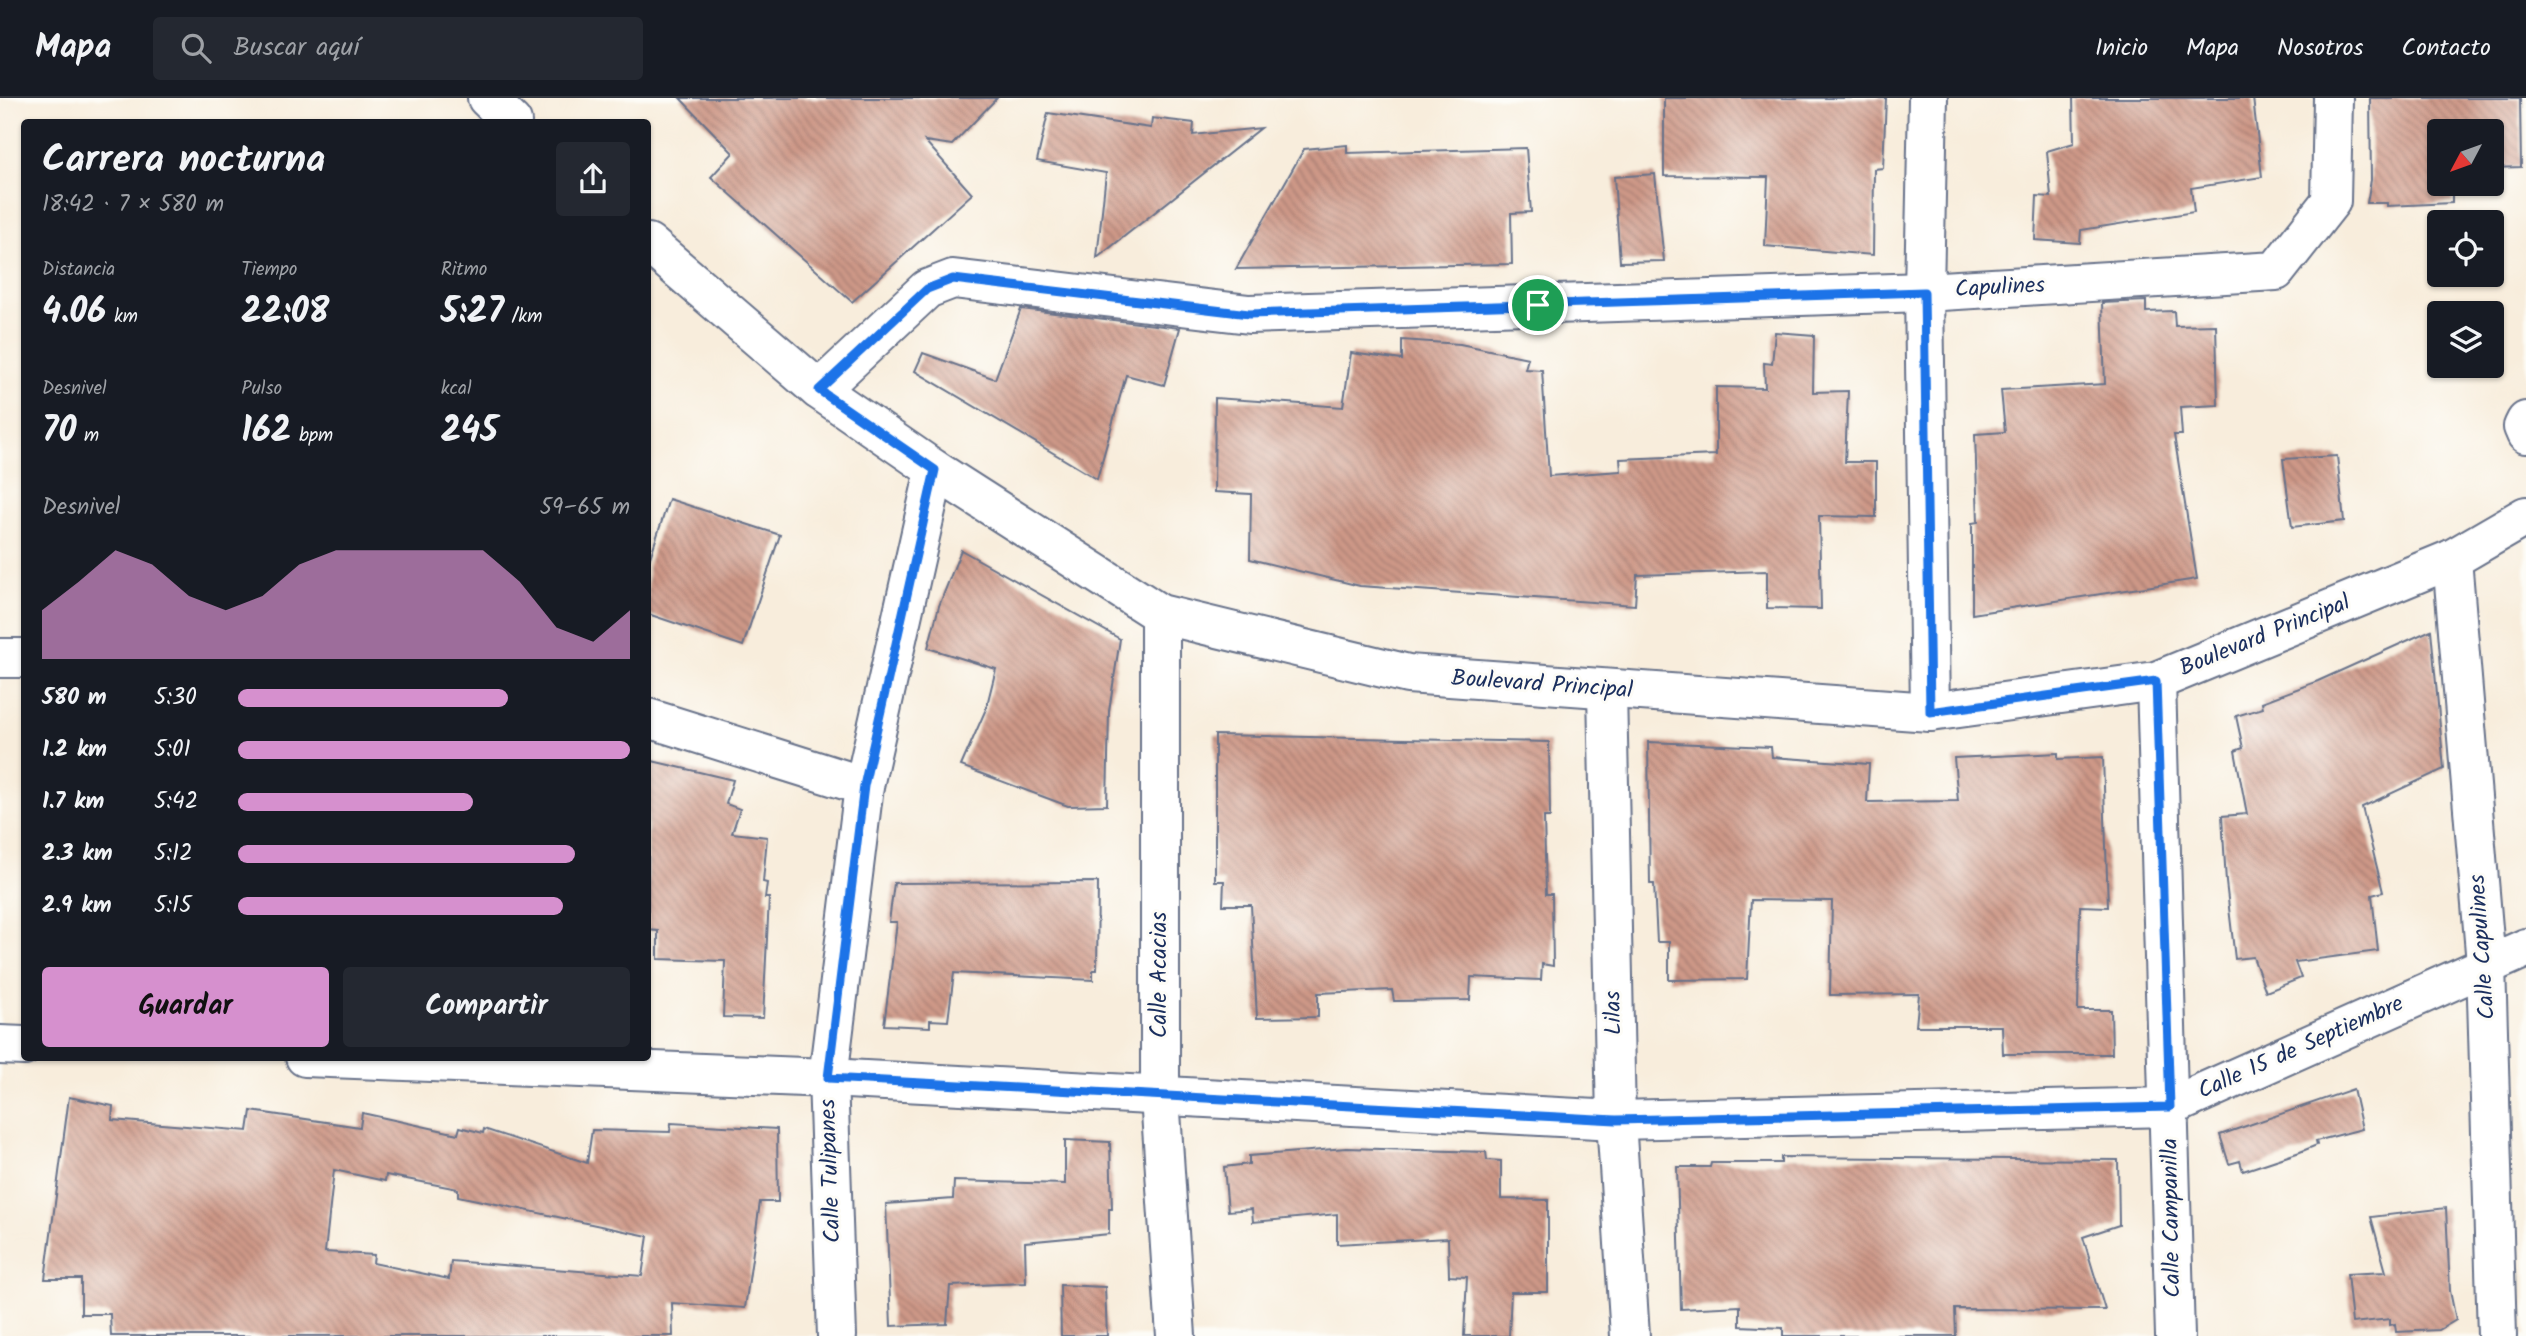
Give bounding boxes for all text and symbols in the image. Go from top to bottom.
search box [153,17,643,80]
text: Mapa [35,22,111,75]
text: Buscar aquí [233,27,360,69]
icon: search [177,29,215,67]
text: Inicio [2095,29,2148,68]
text: Mapa [2186,29,2239,68]
text: Nosotros [2277,29,2364,68]
text: Contacto [2402,29,2491,68]
north arrow [2427,119,2504,196]
map controls [2427,119,2504,378]
text: Carrera nocturna [42,131,325,191]
button: share [556,142,630,216]
text: 18:42 · 7 × 580 m [42,187,224,223]
button: locate [2427,210,2504,287]
text: Distancia [42,255,115,285]
text: Tiempo [241,255,297,285]
text: Ritmo [441,255,487,285]
street label: Capulines [1954,268,2046,308]
pin [1508,275,1568,335]
text: 4.06 [42,285,106,341]
text: 22:08 [241,285,329,341]
text: 5:27 [441,285,504,341]
icon: arrive [1519,286,1557,324]
button: layers [2427,301,2504,378]
text: km [106,302,138,332]
text: /km [504,302,542,332]
text: Desnivel [42,374,107,404]
text: Pulso [241,374,282,404]
text: kcal [441,374,472,404]
text: 70 [42,404,76,460]
text: 162 [241,404,291,460]
text: 245 [441,404,498,460]
text: m [76,421,99,451]
text: bpm [291,421,333,451]
text: Desnivel [42,490,120,526]
text: 59–65 m [540,490,630,526]
street label: Boulevard Principal [2174,585,2356,687]
street label: Boulevard Principal [1450,661,1634,709]
text: 580 m [42,680,107,716]
text: 5:30 [154,680,197,716]
text: 1.2 km [42,732,107,768]
text: 5:01 [154,732,191,768]
text: 1.7 km [42,784,104,820]
text: 5:42 [154,784,198,820]
text: 2.3 km [42,836,112,872]
text: 5:12 [154,836,193,872]
street label: Calle Capulines [2460,873,2506,1021]
text: 2.9 km [42,888,112,924]
text: 5:15 [154,888,192,924]
street label: Calle Acacias [1142,911,1178,1038]
button: Guardar [42,967,329,1047]
button: Compartir [343,967,630,1047]
street label: Calle 15 de Septiembre [2192,986,2410,1110]
street label: Lilas [1596,990,1632,1035]
street label: Calle Tulipanes [810,1098,852,1244]
street label: Calle Campanilla [2153,1138,2191,1298]

